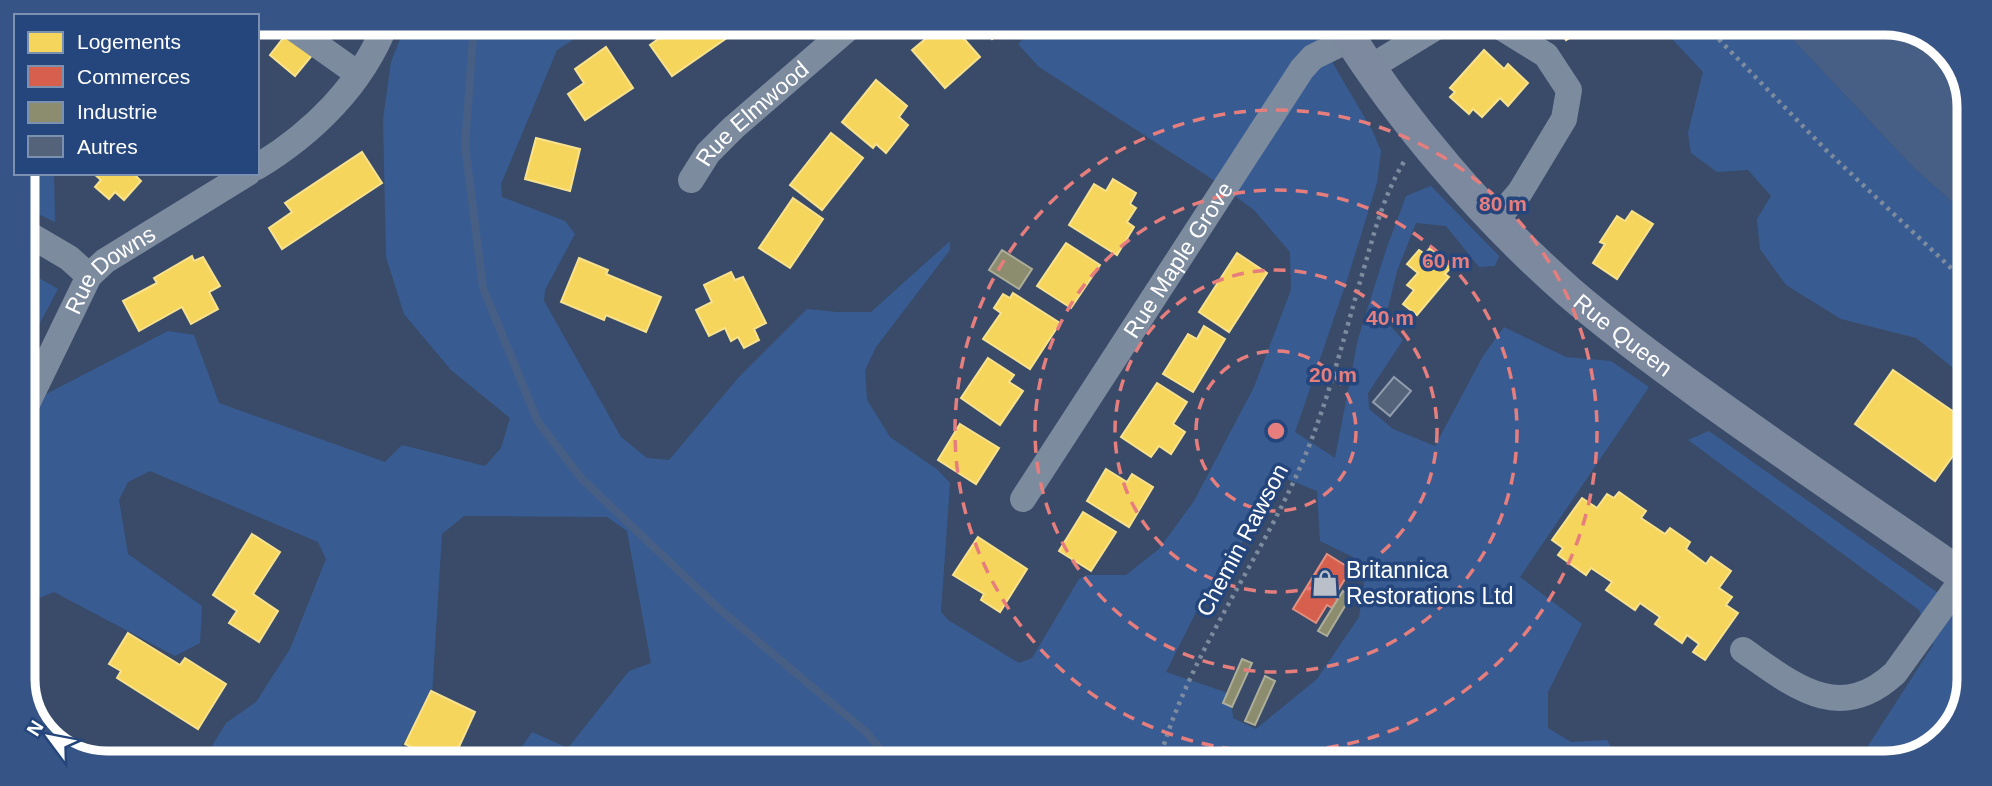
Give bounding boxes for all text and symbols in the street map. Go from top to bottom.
legend [14,14,259,175]
text: Logements [77,30,181,53]
street label: Rue Elmwood [690,56,814,171]
text: Commerces [77,65,190,88]
text: Industrie [77,100,158,123]
text: Autres [77,135,138,158]
street label: Rue Maple Grove [1118,177,1238,343]
text: 80 m [1479,192,1527,215]
street label: Rue Downs [60,220,160,318]
text: 60 m [1422,249,1470,272]
street label: Rue Queen [1569,289,1677,382]
text: 40 m [1366,306,1414,329]
text: 20 m [1309,363,1357,386]
centre of rings [1264,419,1288,443]
street label: Chemin Rawson [1191,459,1293,621]
place label: Britannica Restorations Ltd [1346,557,1513,609]
shop icon: Britannica Restorations Ltd [1310,568,1340,598]
north arrow [14,702,84,772]
text: N [22,717,48,740]

